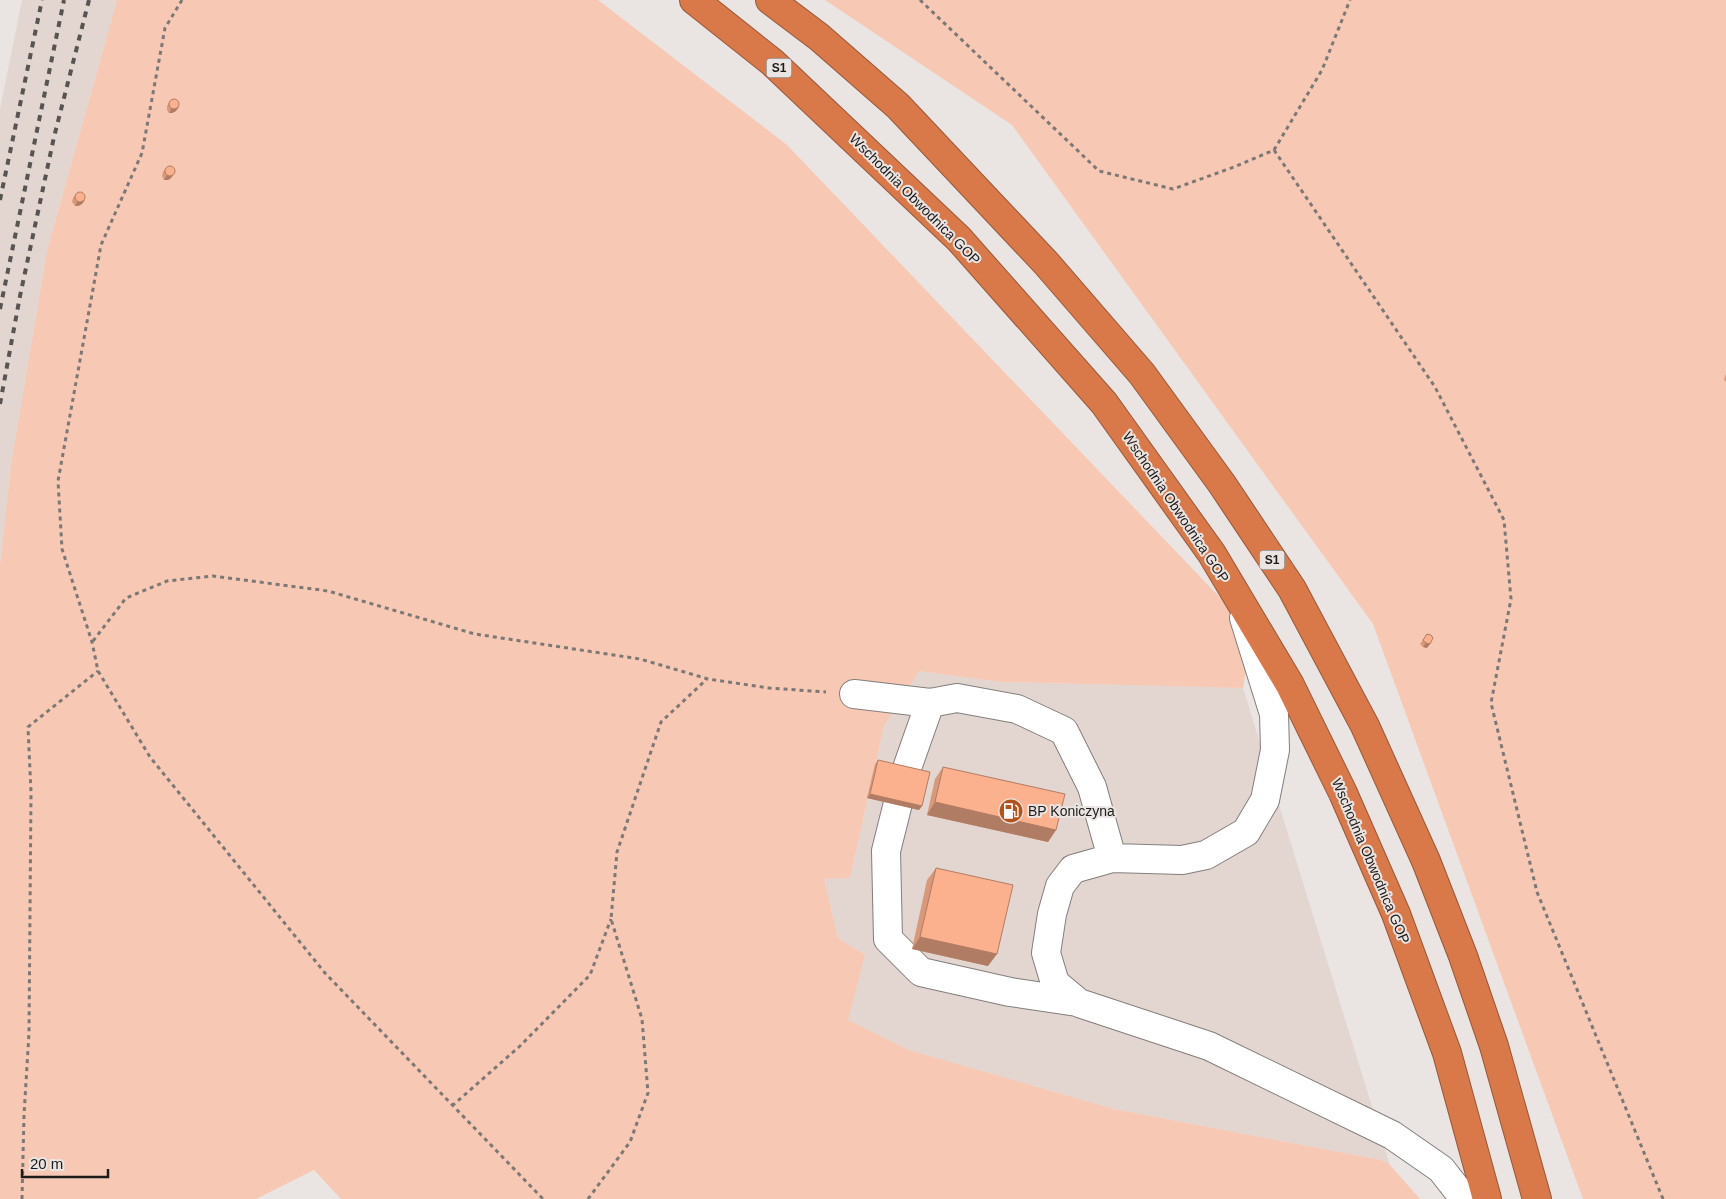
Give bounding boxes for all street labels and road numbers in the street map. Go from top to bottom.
road number: S1 [766,58,792,78]
street label: Wschodnia Obwodnica GOP [846,130,984,268]
street label: Wschodnia Obwodnica GOP [1120,429,1232,585]
road number: S1 [1260,550,1284,570]
street label: Wschodnia Obwodnica GOP [1329,776,1413,946]

